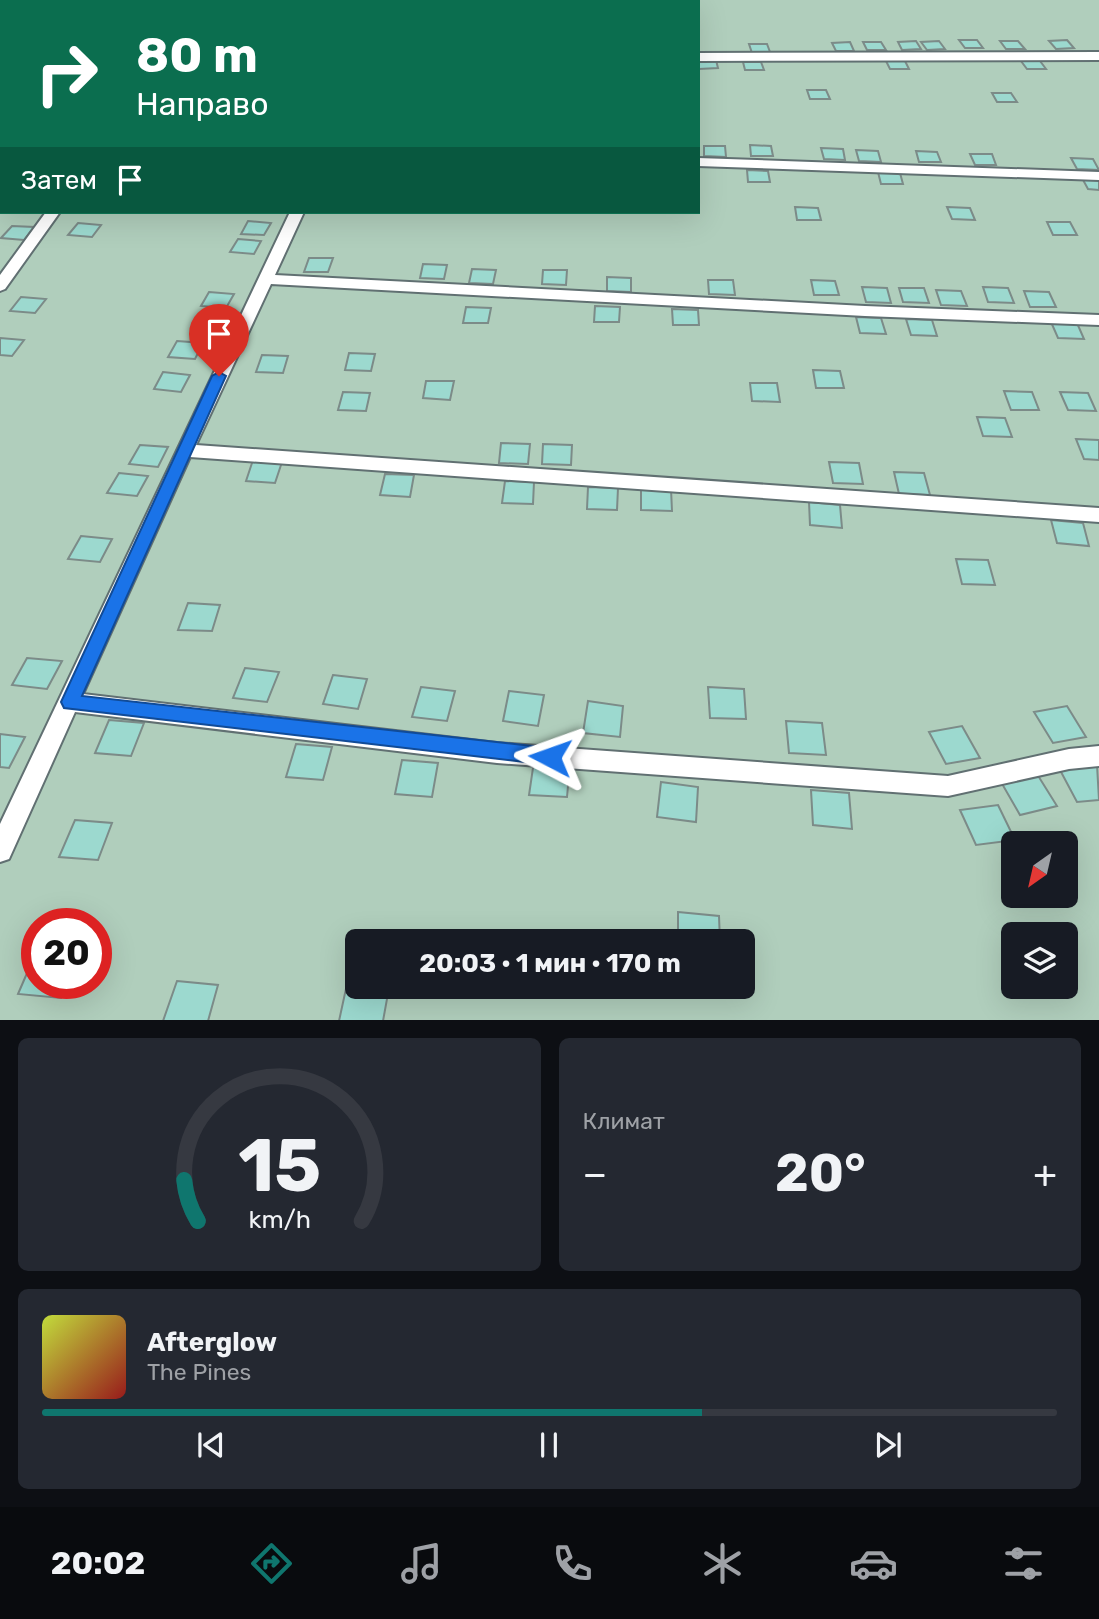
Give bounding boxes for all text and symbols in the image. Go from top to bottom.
text: 80 m [136,26,258,84]
icon: right [21,28,112,119]
text: Направо [136,85,269,123]
icon: arrive [111,161,149,199]
text: Затем [21,165,97,196]
pin [189,304,249,376]
icon: arrive [200,315,238,353]
position arrow [513,720,587,794]
north arrow [1001,831,1078,908]
map controls [1001,831,1078,999]
speed limit sign: 20 [21,908,112,999]
button: layers [1001,922,1078,999]
text: 20:03 · 1 мин · 170 m [419,948,681,979]
text: Климат [583,1107,665,1135]
text: 15 [238,1123,321,1209]
text: 20° [775,1142,866,1204]
text: − [583,1151,607,1197]
text: + [1033,1151,1057,1197]
text: km/h [248,1204,310,1233]
text: Afterglow [147,1327,277,1358]
text: The Pines [147,1358,251,1386]
icon: previous [192,1426,230,1464]
icon: pause [530,1426,568,1464]
icon: next [869,1426,907,1464]
icon: directions [247,1539,296,1588]
icon: music [397,1539,446,1588]
icon: phone [548,1539,597,1588]
icon: climate [698,1539,747,1588]
icon: car [849,1539,898,1588]
icon: filters [999,1539,1048,1588]
text: 20:02 [51,1544,145,1582]

